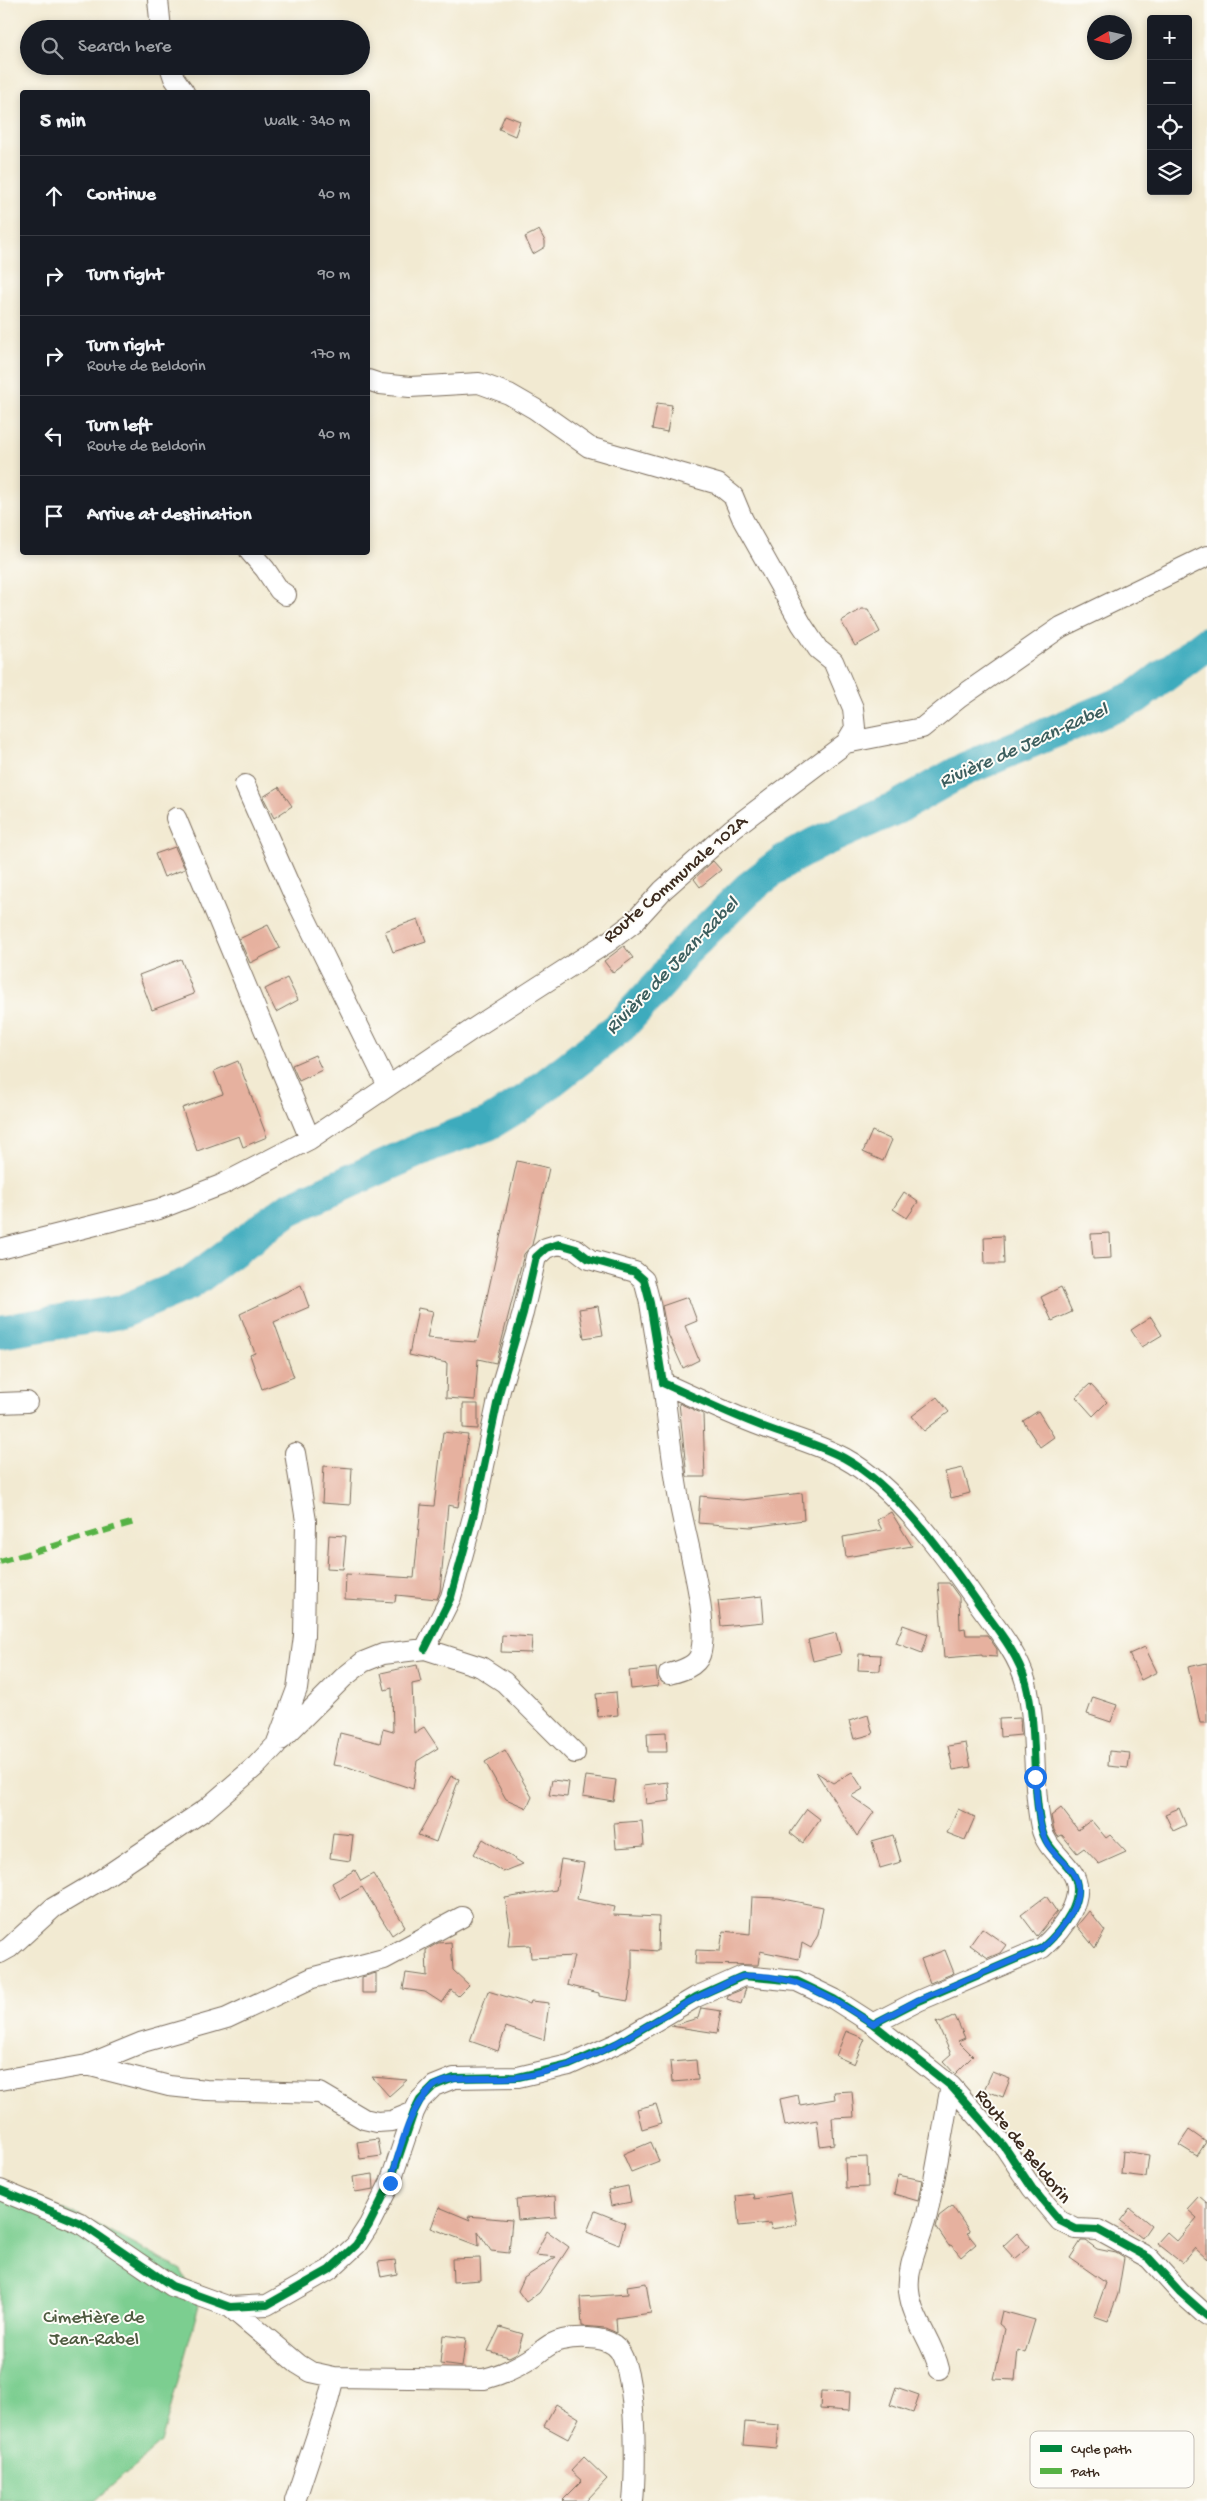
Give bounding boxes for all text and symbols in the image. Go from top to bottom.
north arrow [1087,15,1132,60]
map controls [1147,15,1192,195]
button: + [1147,15,1192,60]
search box [20,20,370,75]
icon: search [38,34,66,62]
text: Search here [78,36,172,59]
button: − [1147,60,1192,105]
button: locate [1147,105,1192,150]
text: 5 min [40,110,85,135]
text: Walk · 340 m [264,113,350,132]
button: layers [1147,150,1192,195]
icon: ahead [40,182,68,210]
text: Continue [87,184,156,207]
text: 40 m [318,186,350,205]
icon: right [40,262,68,290]
text: Turn right [87,264,163,287]
text: 90 m [318,266,350,285]
text: Turn right [87,335,163,358]
icon: right [40,342,68,370]
text: 170 m [311,346,350,365]
text: Route de Beldorin [87,358,206,377]
text: Turn left [87,415,151,438]
icon: left [40,422,68,450]
text: 40 m [318,426,350,445]
text: Route de Beldorin [87,438,206,457]
icon: arrive [40,502,68,530]
text: Arrive at destination [87,504,251,527]
water label: Rivière de Jean-Rabel [936,699,1113,794]
street label: Route Communale 102A [599,810,754,949]
water label: Rivière de Jean-Rabel [602,892,746,1040]
route start [1024,1766,1047,1789]
street label: Route de Beldorin [969,2085,1075,2209]
route end [379,2172,402,2195]
park label: Cimetière de Jean-Rabel [43,2307,145,2352]
legend [1030,2431,1194,2488]
text: Cycle path [1071,2442,1132,2459]
text: Path [1070,2465,1100,2482]

